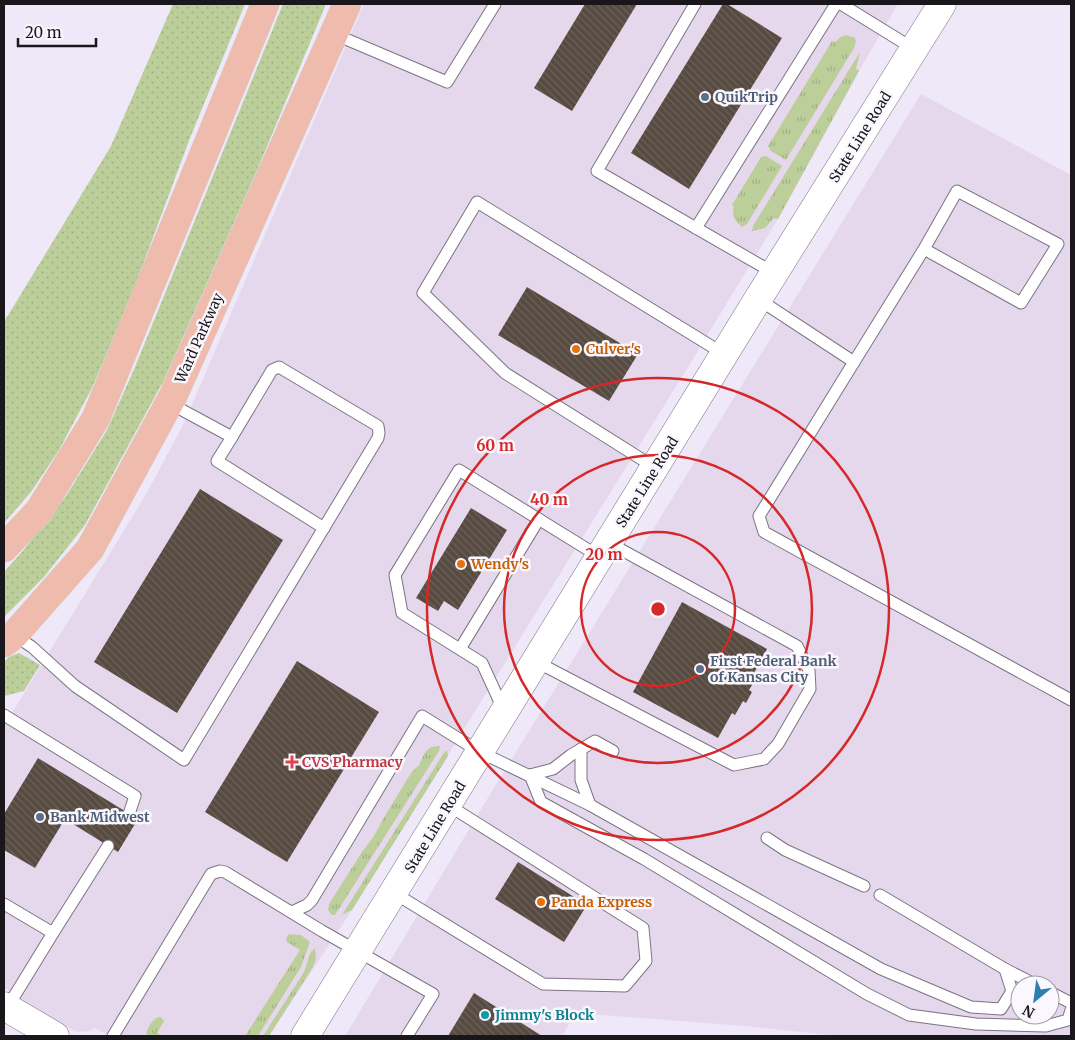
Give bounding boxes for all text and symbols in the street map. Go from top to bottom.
scale bar [18,15,95,47]
text: 20 m [25,23,62,42]
place label: QuikTrip [715,88,778,106]
street label: State Line Road [825,88,895,186]
marker: QuikTrip [699,91,711,103]
street label: Ward Parkway [171,289,227,387]
place label: Culver's [586,340,641,358]
marker: Culver's [570,343,582,355]
street label: State Line Road [612,433,682,531]
text: 60 m [476,436,514,455]
text: 40 m [530,490,568,509]
text: 20 m [585,545,623,564]
place label: Wendy's [470,555,529,573]
marker: Wendy's [455,558,467,570]
centre of rings [649,600,667,618]
place label: First Federal Bank of Kansas City [710,652,837,686]
marker: First Federal Bank of Kansas City [694,663,706,675]
place label: CVS Pharmacy [302,753,404,771]
marker: CVS Pharmacy [286,756,298,768]
street label: State Line Road [401,777,470,876]
place label: Bank Midwest [50,808,150,826]
marker: Bank Midwest [34,811,46,823]
place label: Panda Express [551,893,652,911]
marker: Panda Express [535,896,547,908]
north arrow [1010,975,1060,1025]
text: N [1019,1001,1038,1022]
place label: Jimmy's Block [494,1006,595,1024]
marker: Jimmy's Block [479,1009,491,1021]

